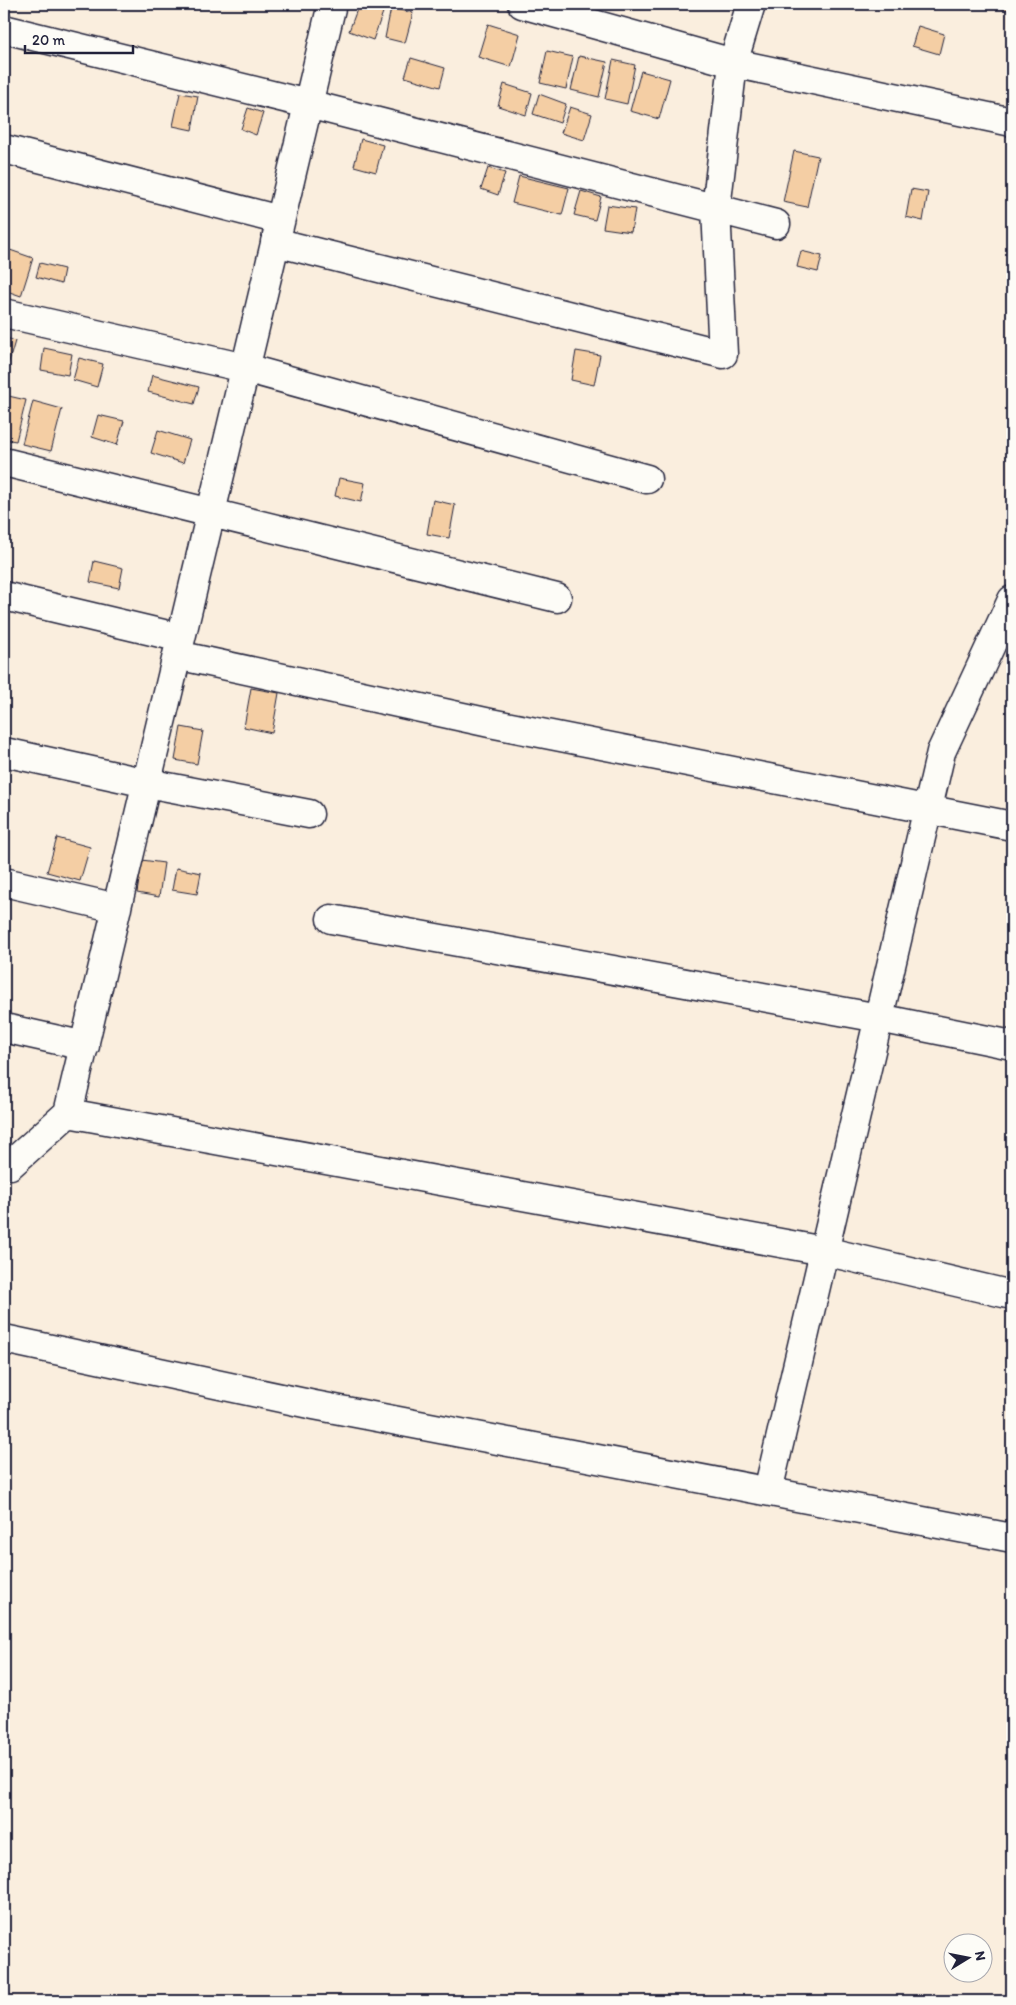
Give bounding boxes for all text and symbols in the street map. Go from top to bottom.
scale bar [25,22,132,54]
text: 20 m [32,31,66,49]
north arrow [944,1932,994,1982]
text: N [971,1950,990,1962]

